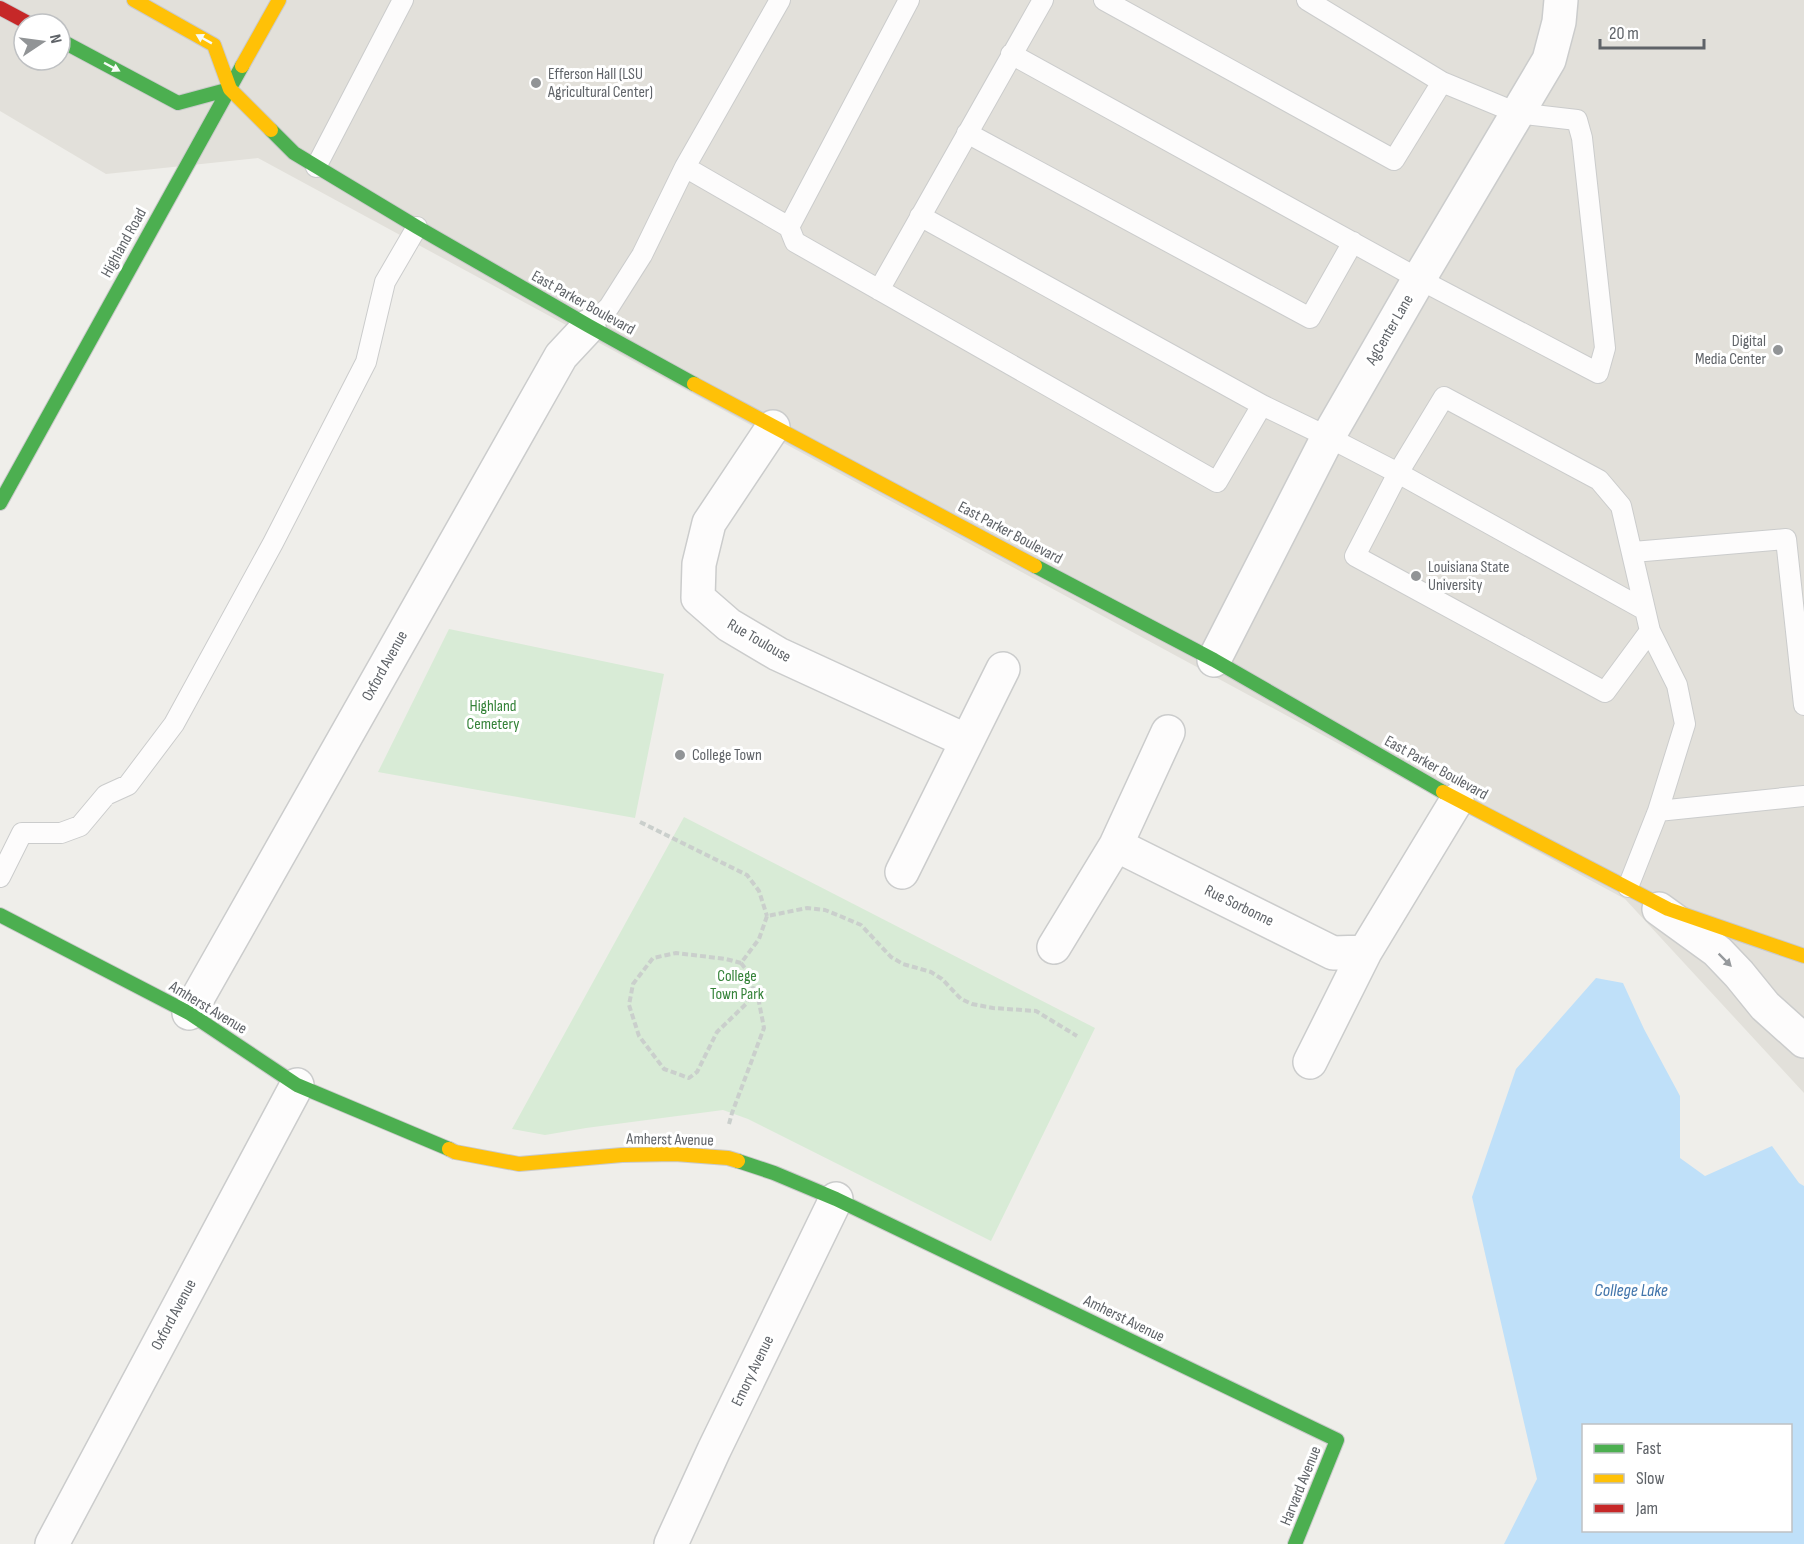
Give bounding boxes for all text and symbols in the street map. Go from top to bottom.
north arrow [12,12,72,72]
scale bar [1600,12,1704,50]
text: 20 m [1609,23,1639,44]
text: N [45,33,65,45]
one-way arrow [195,34,212,44]
one-way arrow [103,63,120,72]
place label: Efferson Hall (LSU Agricultural Center) [547,65,653,102]
marker: Efferson Hall (LSU Agricultural Center) [529,76,543,90]
street label: Highland Road [97,205,151,281]
street label: East Parker Boulevard [528,267,638,339]
street label: AgCenter Lane [1362,291,1418,369]
place label: Digital Media Center [1695,332,1766,369]
marker: Digital Media Center [1771,343,1785,357]
street label: East Parker Boulevard [955,498,1065,568]
place label: Louisiana State University [1428,558,1509,595]
marker: Louisiana State University [1409,569,1423,583]
street label: Rue Toulouse [724,615,794,667]
street label: Oxford Avenue [358,628,412,704]
park label: Highland Cemetery [467,697,519,734]
street label: East Parker Boulevard [1381,732,1491,804]
place label: College Town [692,746,762,765]
marker: College Town [673,748,687,762]
street label: Rue Sorbonne [1201,881,1277,931]
one-way arrow [1718,953,1732,967]
park label: College Town Park [710,967,764,1004]
street label: Amherst Avenue [165,977,250,1039]
street label: Amherst Avenue [625,1130,714,1150]
street label: Oxford Avenue [147,1276,201,1354]
water label: College Lake [1594,1280,1668,1301]
street label: Amherst Avenue [1080,1291,1167,1347]
street label: Emory Avenue [728,1333,778,1409]
legend [1582,1424,1792,1532]
text: Fast [1636,1438,1662,1459]
street label: Harvard Avenue [1276,1444,1326,1528]
text: Slow [1636,1468,1665,1489]
text: Jam [1635,1498,1658,1519]

